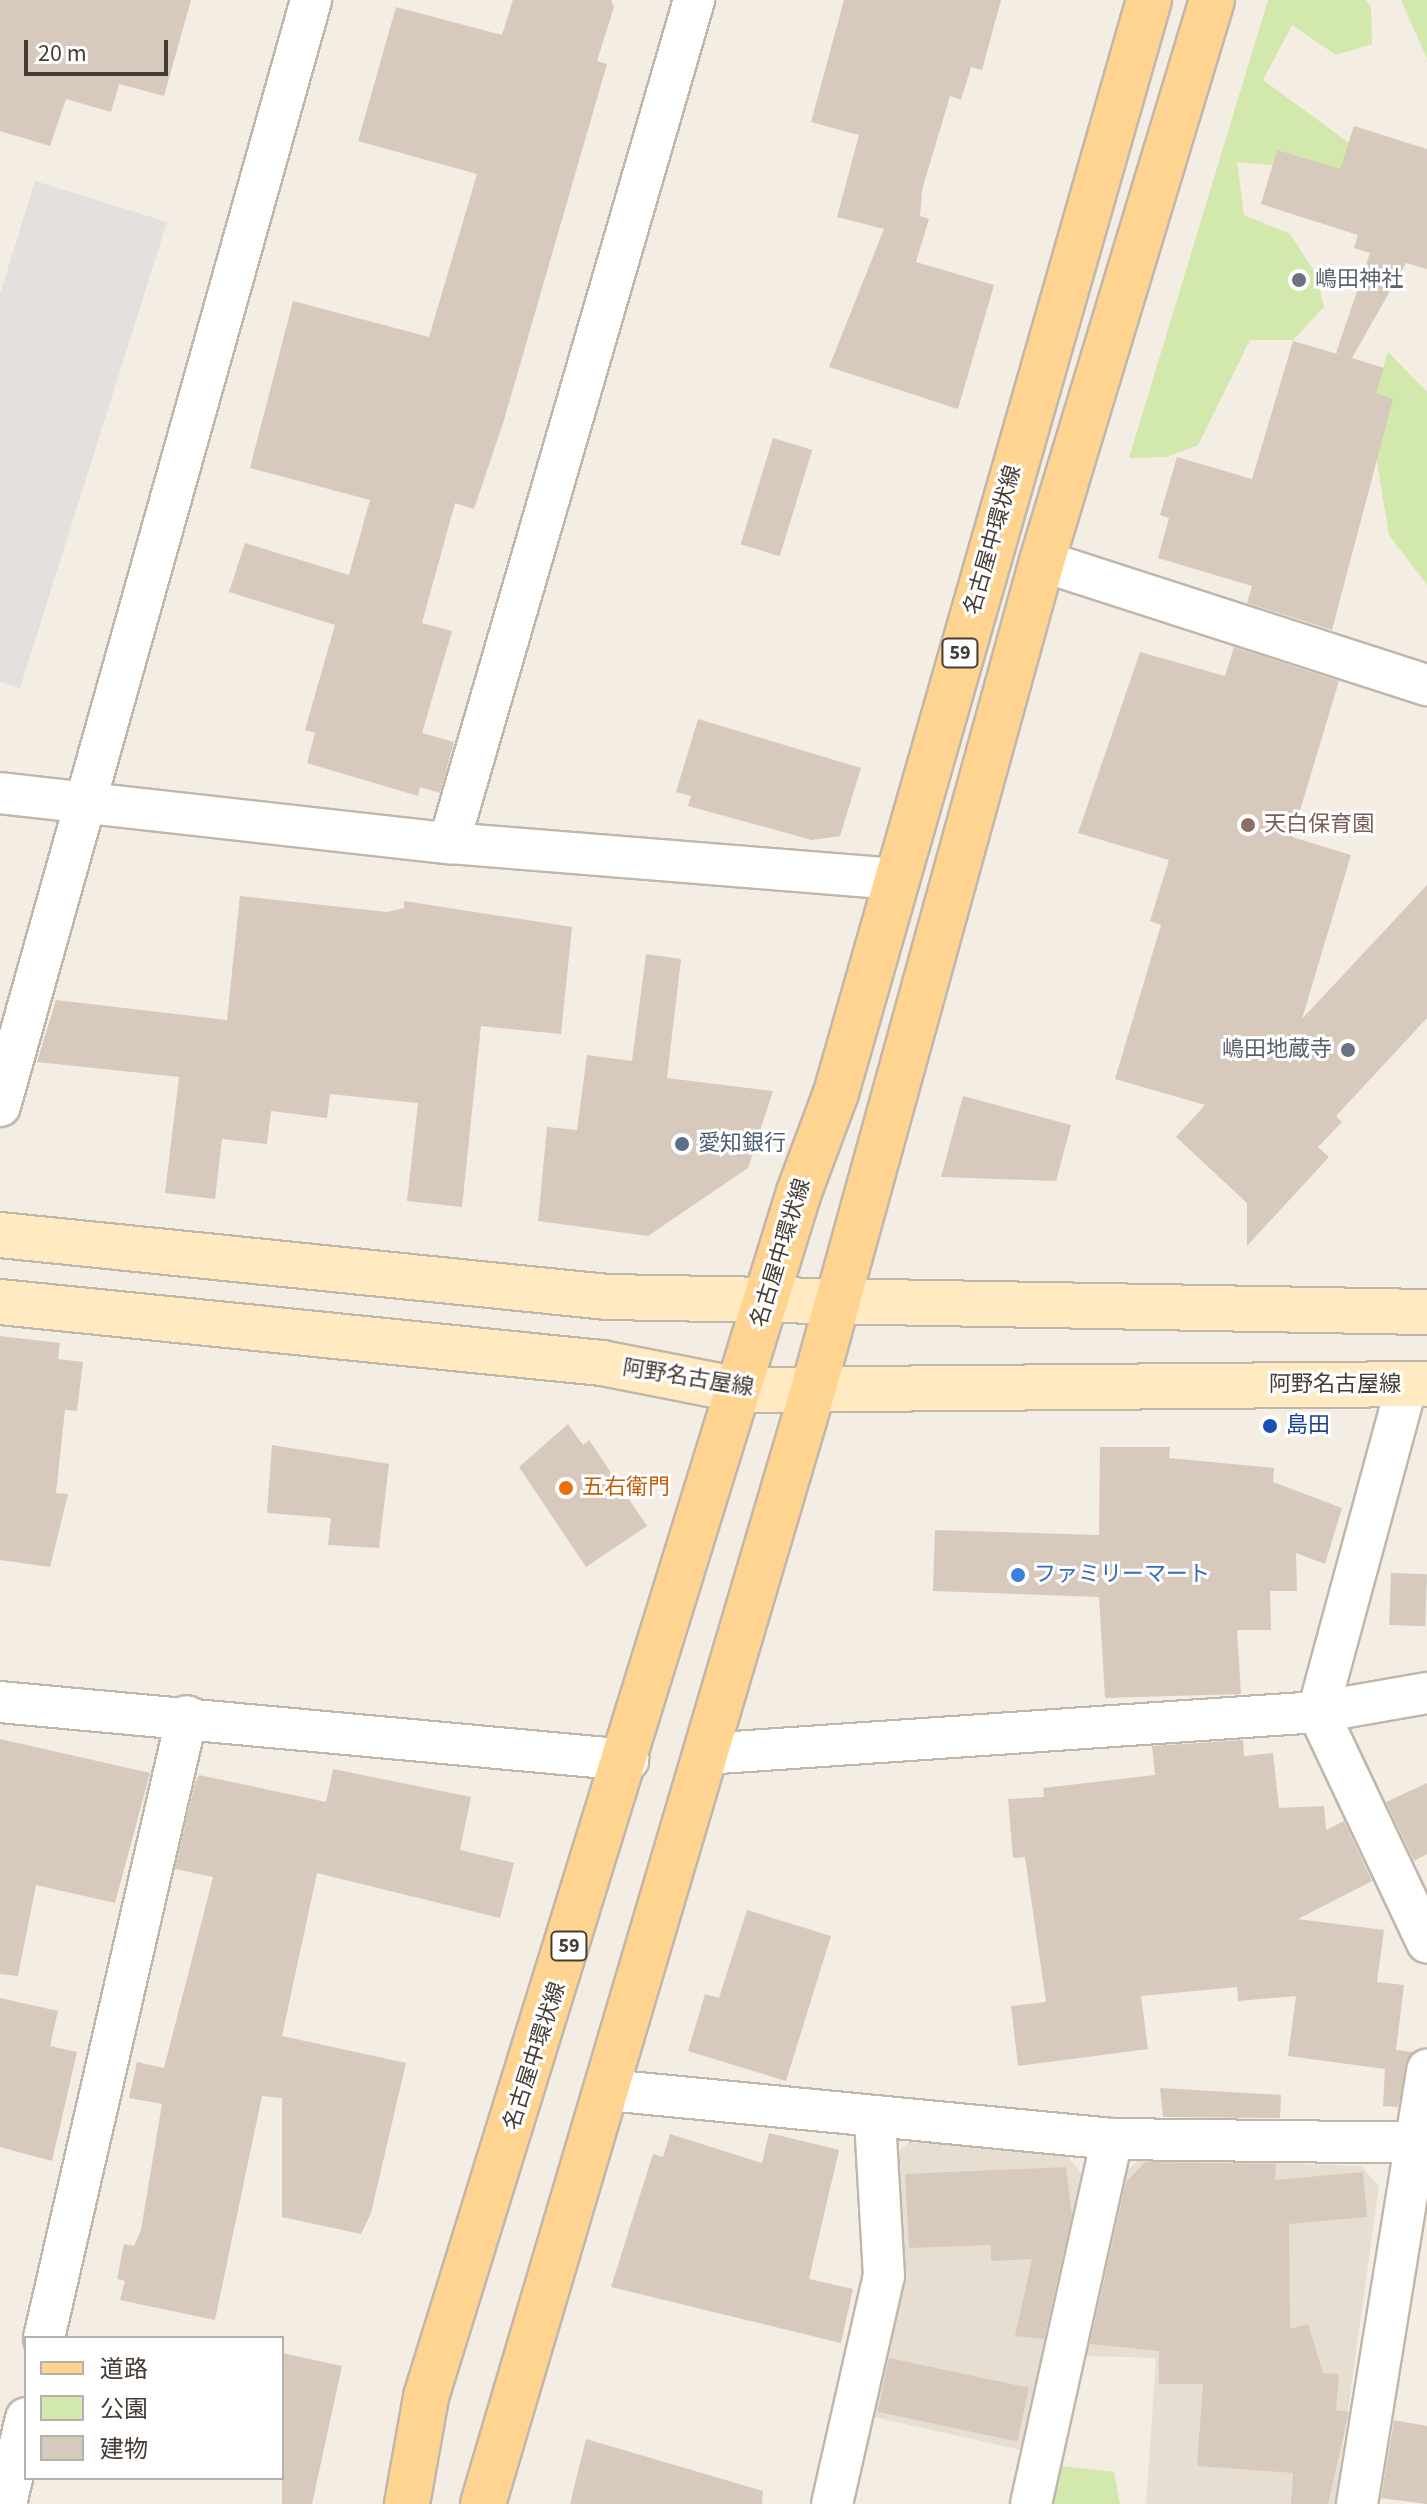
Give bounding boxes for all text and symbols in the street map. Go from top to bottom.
scale bar [28,24,172,74]
text: 20 m [38,36,87,71]
place label: 嶋田神社 [1315,267,1403,293]
marker: 嶋田神社 [1290,271,1308,289]
street label: 名古屋中環状線 [959,462,1027,618]
road number: 59 [940,637,980,669]
place label: 天白保育園 [1264,812,1374,838]
marker: 天白保育園 [1239,816,1257,834]
place label: 嶋田地蔵寺 [1222,1037,1332,1063]
marker: 嶋田地蔵寺 [1339,1041,1357,1059]
place label: 愛知銀行 [698,1131,786,1157]
marker: 愛知銀行 [673,1135,691,1153]
street label: 名古屋中環状線 [746,1176,816,1330]
street label: 阿野名古屋線 [621,1355,755,1401]
street label: 阿野名古屋線 [1269,1372,1401,1398]
place label: 島田 [1286,1413,1330,1439]
marker: 島田 [1261,1417,1279,1435]
place label: 五右衛門 [582,1475,670,1501]
marker: 五右衛門 [557,1479,575,1497]
place label: ファミリーマート [1034,1562,1210,1588]
marker: ファミリーマート [1009,1566,1027,1584]
road number: 59 [549,1930,589,1962]
street label: 名古屋中環状線 [499,1979,571,2133]
legend [24,2336,284,2480]
text: 道路 [100,2352,148,2387]
text: 公園 [100,2392,148,2427]
text: 建物 [100,2432,148,2467]

